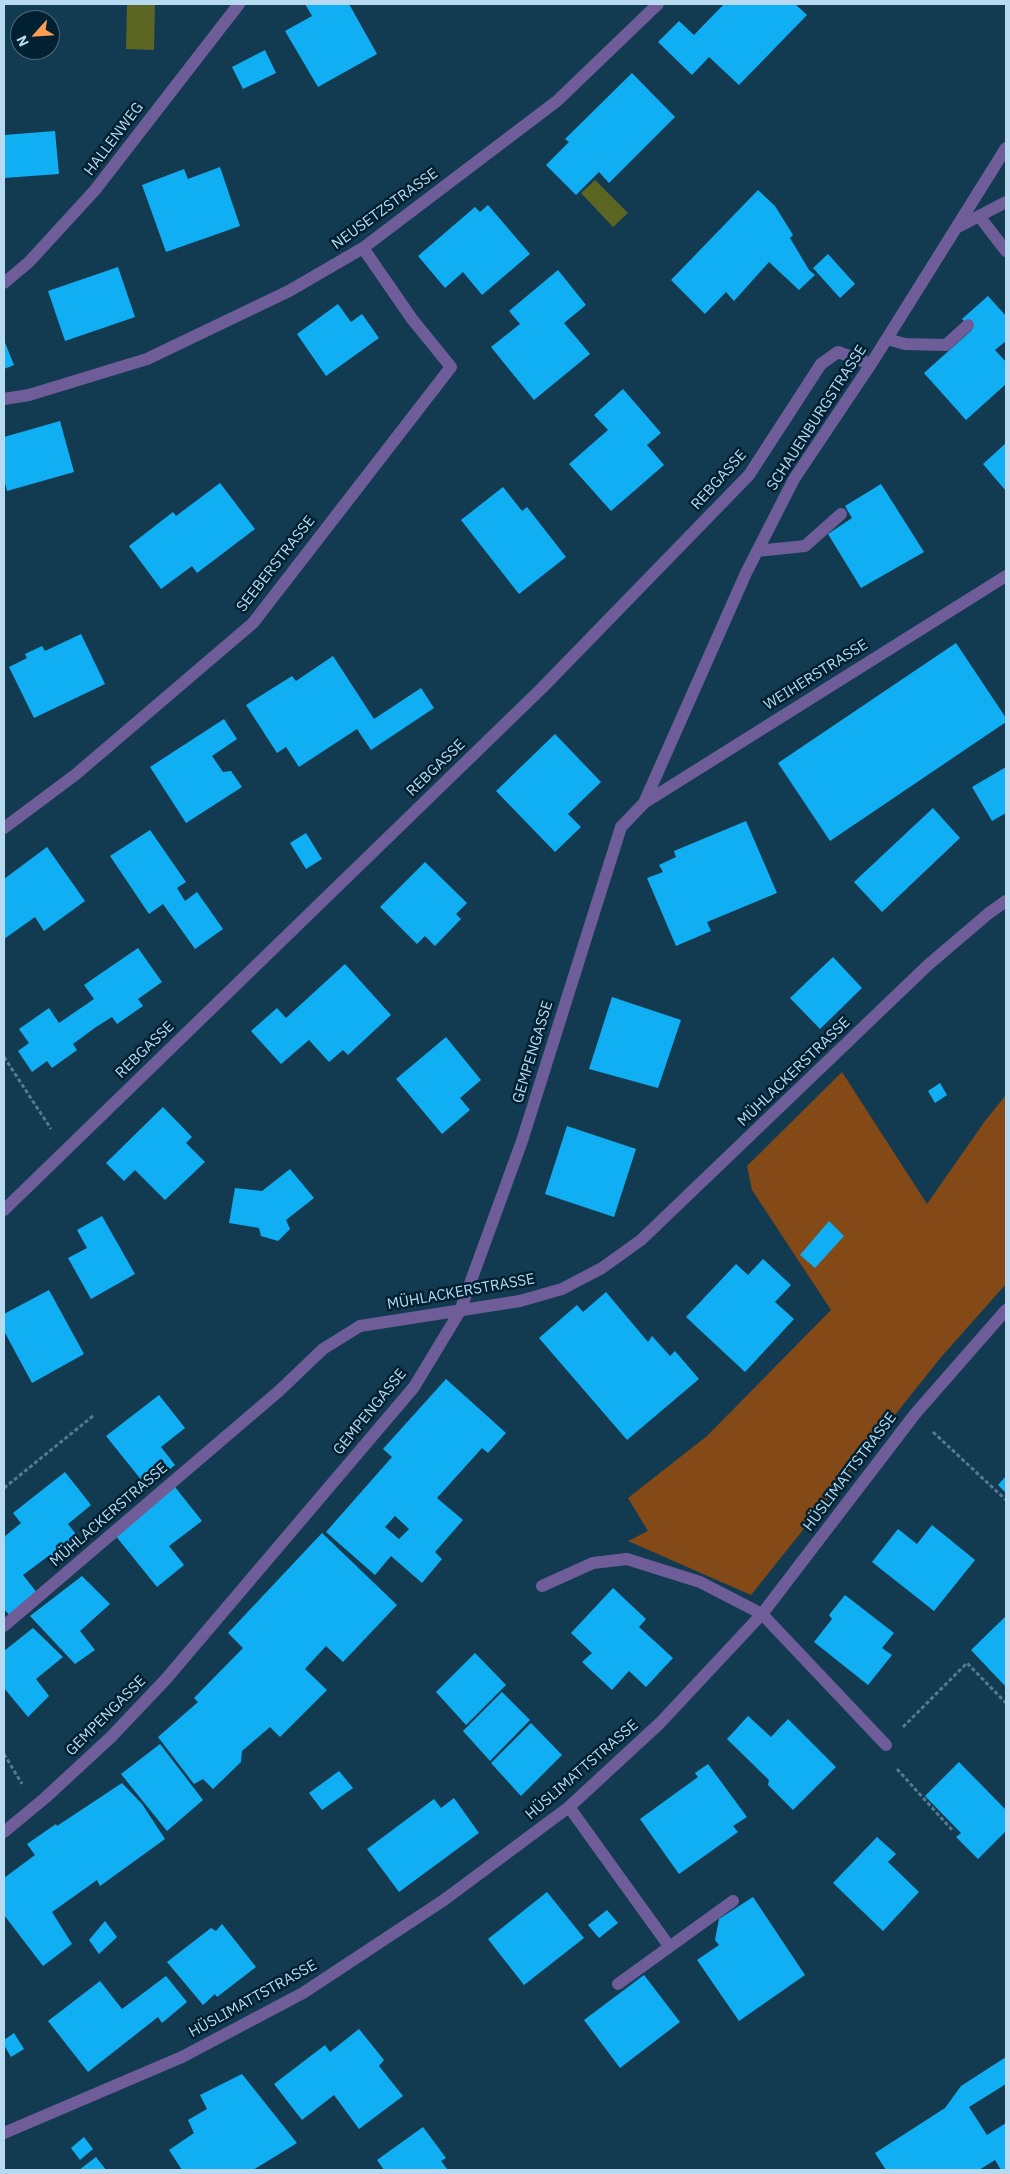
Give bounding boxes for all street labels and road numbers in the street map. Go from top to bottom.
street label: HALLENWEG [81,99,147,179]
street label: NEUSETZSTRASSE [328,165,442,253]
street label: SCHAUENBURGSTRASSE [763,342,871,494]
street label: REBGASSE [687,446,751,514]
street label: SEEBERSTRASSE [233,512,319,616]
street label: WEIHERSTRASSE [761,636,871,714]
street label: REBGASSE [403,736,469,800]
street label: GEMPENGASSE [509,999,557,1105]
street label: MÜHLACKERSTRASSE [734,1014,854,1130]
street label: REBGASSE [112,1018,178,1082]
street label: MÜHLACKERSTRASSE [386,1270,536,1314]
street label: GEMPENGASSE [330,1365,410,1459]
street label: HÜSLIMATTSTRASSE [800,1409,900,1535]
street label: MÜHLACKERSTRASSE [47,1459,171,1571]
street label: GEMPENGASSE [62,1672,150,1760]
street label: HÜSLIMATTSTRASSE [522,1716,642,1824]
street label: HÜSLIMATTSTRASSE [186,1956,320,2042]

